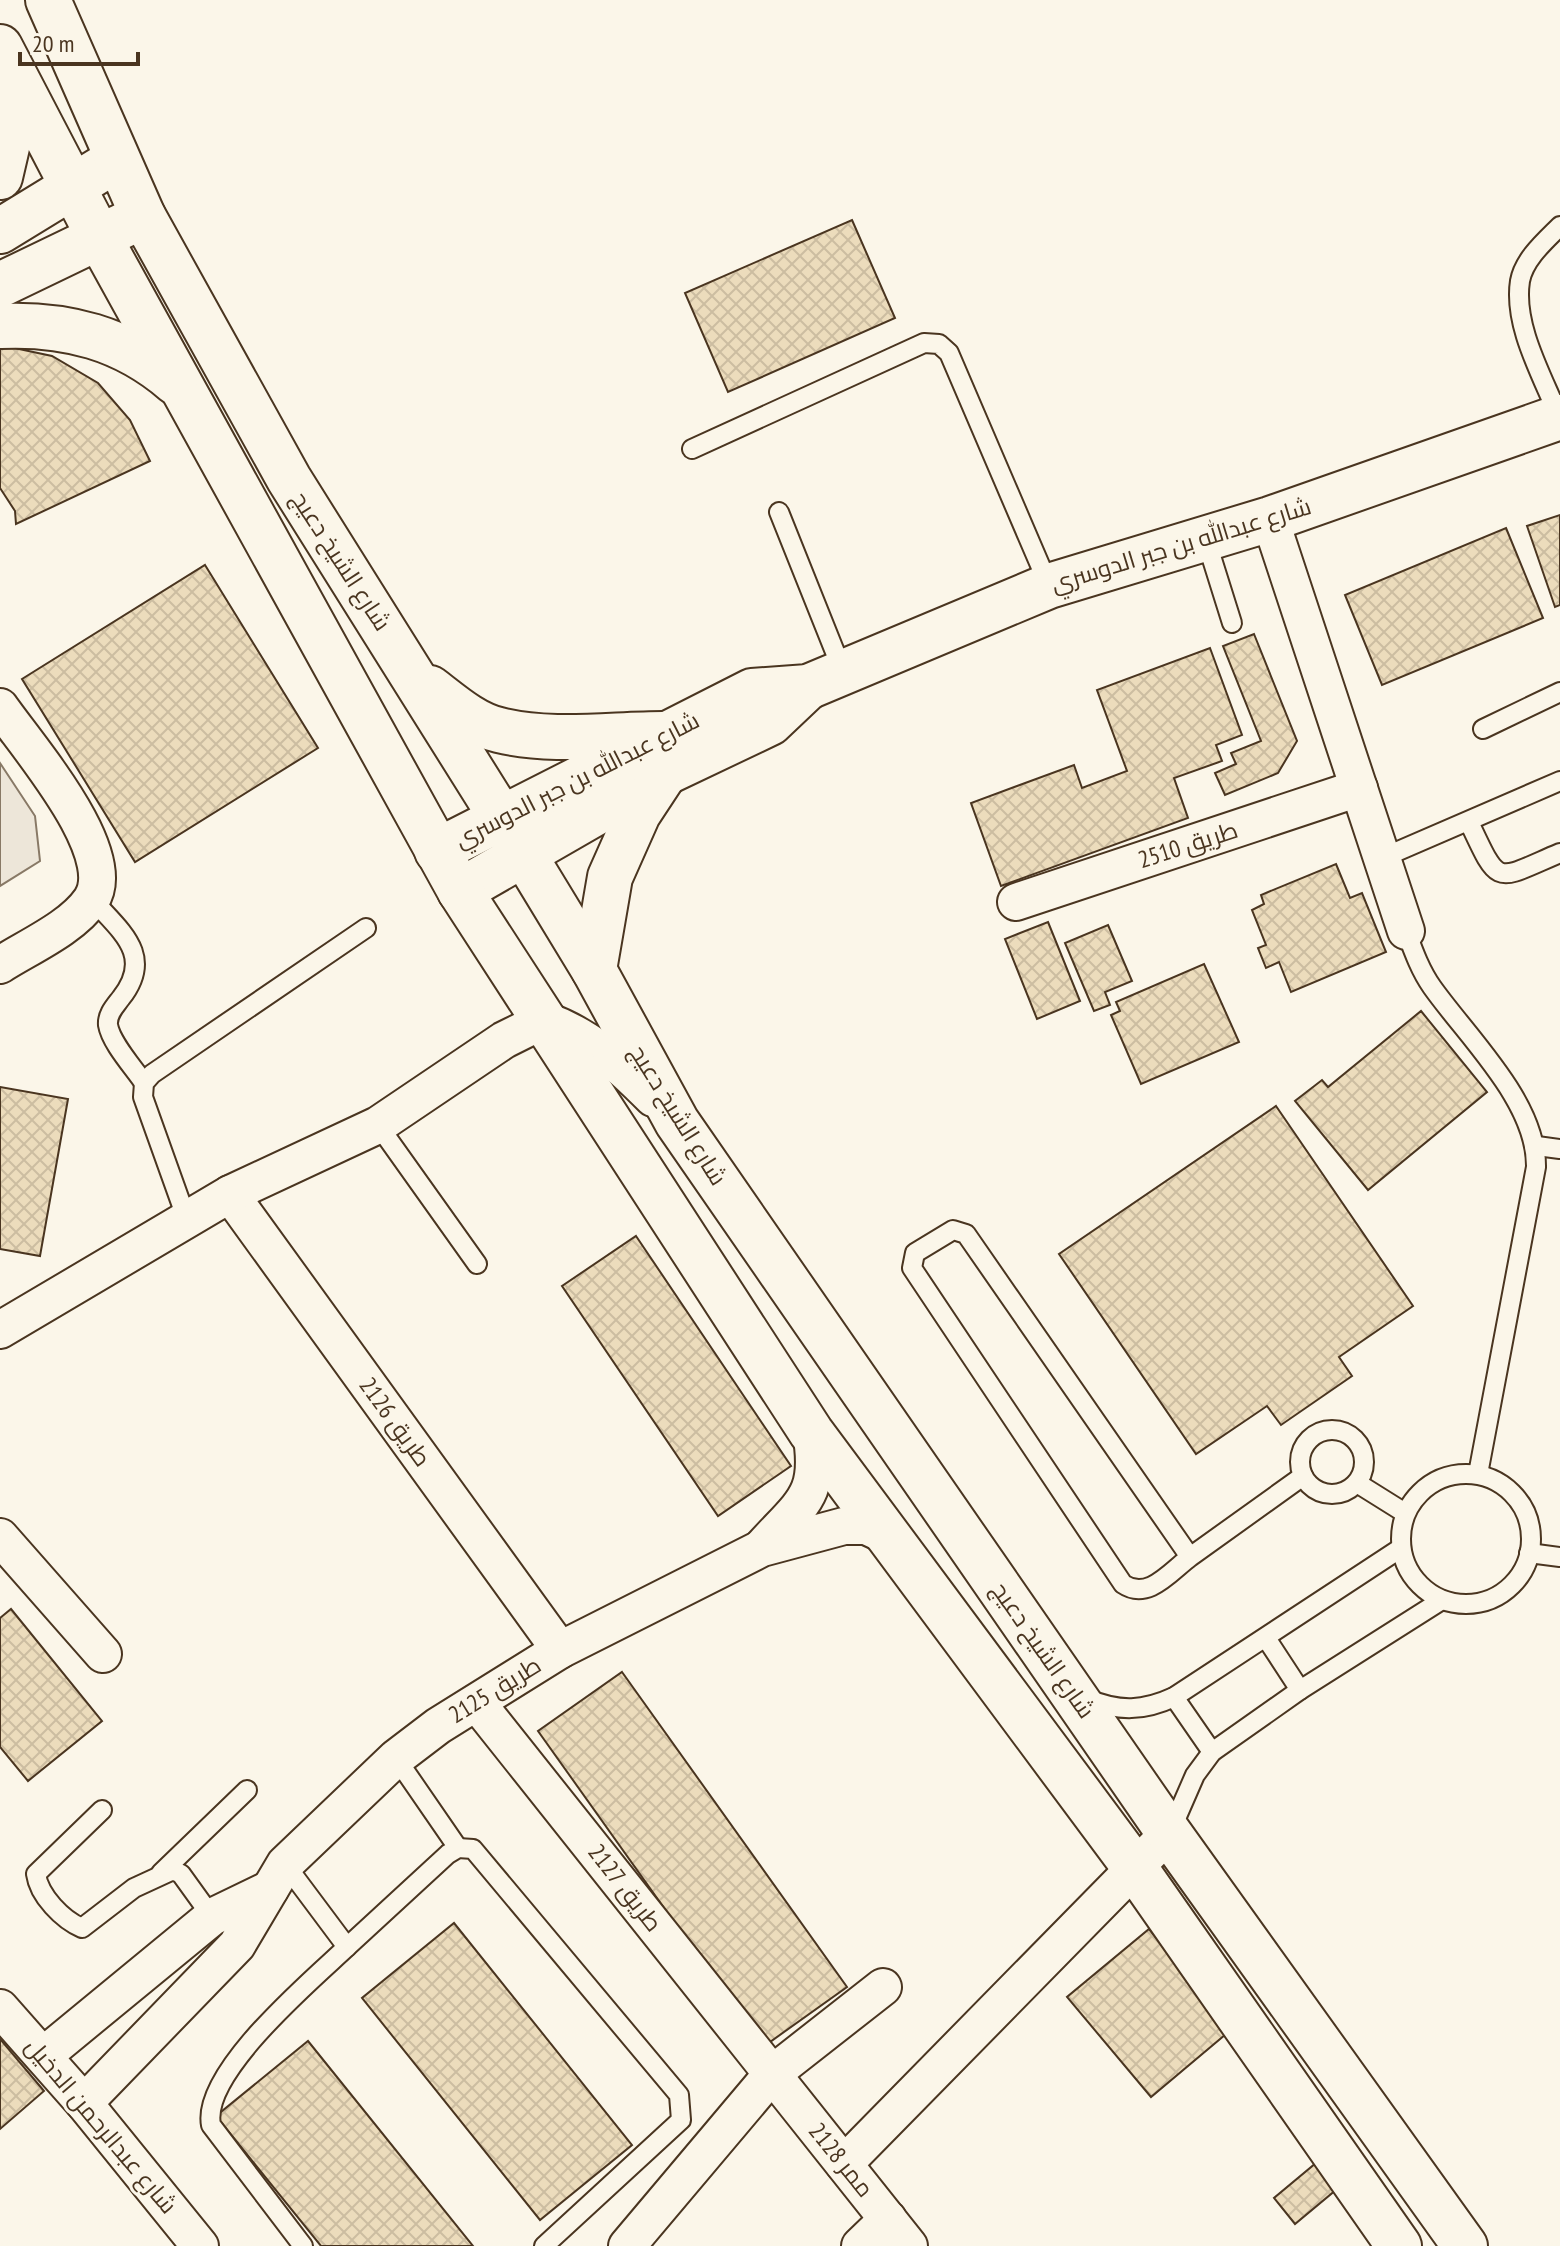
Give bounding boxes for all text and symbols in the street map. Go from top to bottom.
scale bar [20,16,138,66]
text: 20 m [32,28,74,59]
street label: شارع الشيخ دعيج [284,485,398,637]
street label: شارع عبدالله بن جبر الدوسري [1047,490,1316,602]
street label: شارع عبدالله بن جبر الدوسري [449,704,706,857]
street label: طريق 2510 [1134,814,1242,875]
street label: شارع الشيخ دعيج [622,1038,734,1192]
street label: طريق 2126 [353,1371,438,1473]
street label: شارع الشيخ دعيج [984,1575,1102,1725]
street label: طريق 2125 [443,1649,547,1730]
street label: طريق 2127 [581,1838,669,1938]
street label: شارع عبدالرحمن الدخيل [18,2031,184,2221]
street label: ممر 2128 [802,2116,881,2203]

